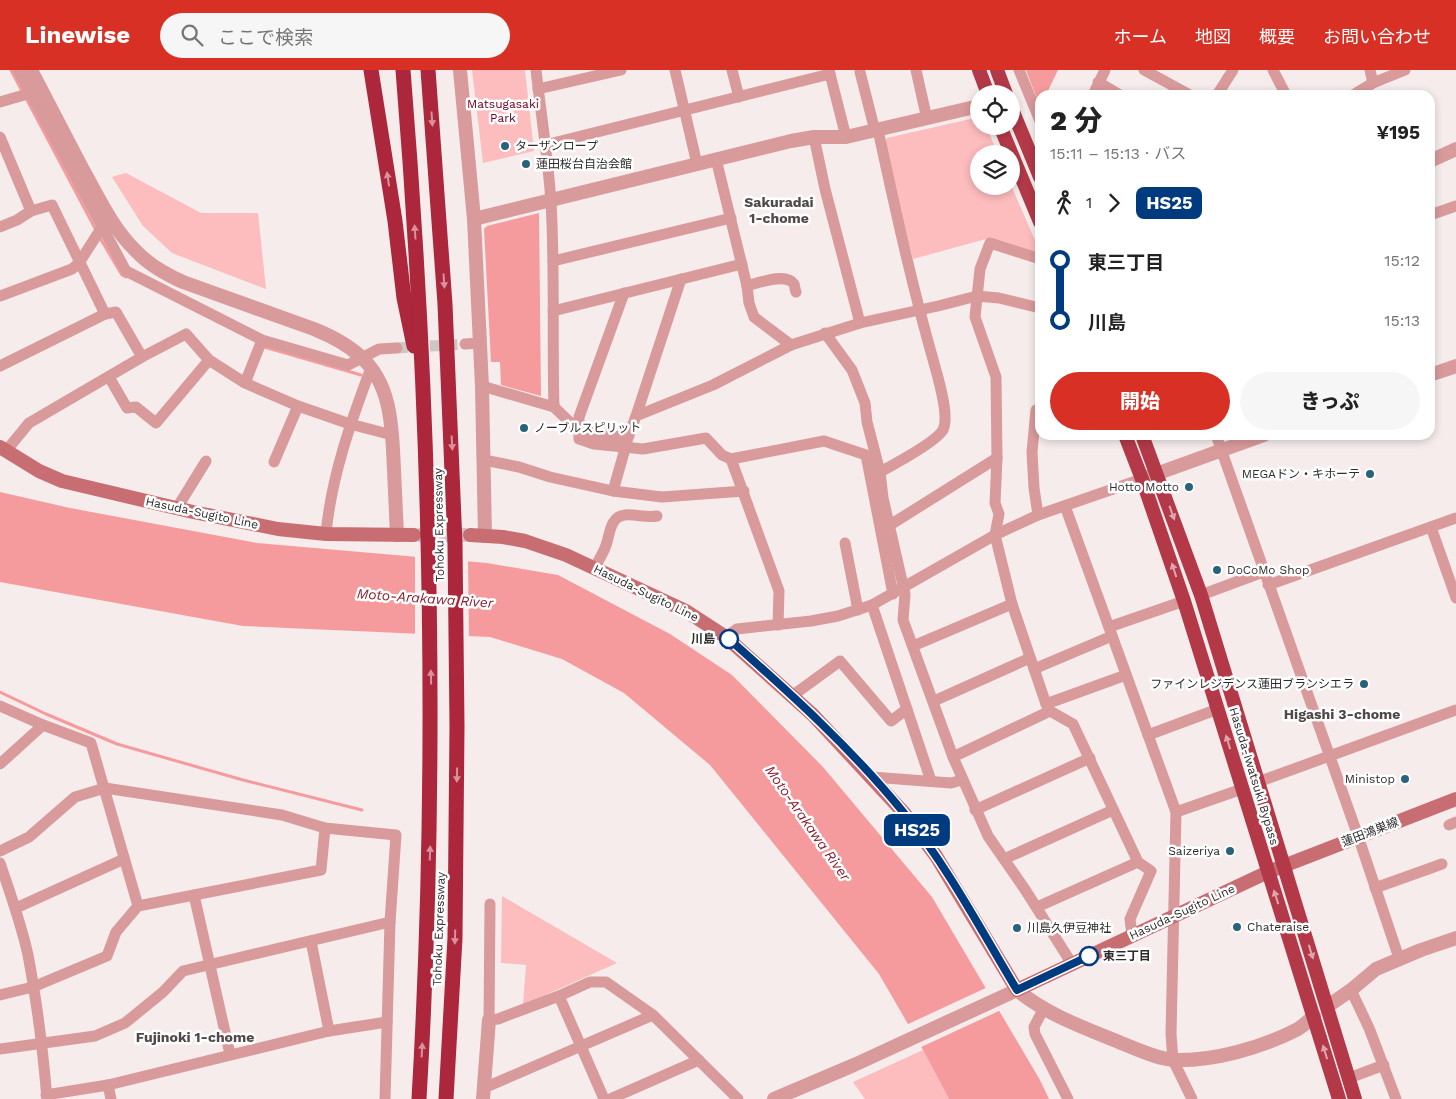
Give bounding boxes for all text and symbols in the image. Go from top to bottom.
search box [160,13,510,58]
text: Linewise [25,21,130,49]
icon: search [178,21,206,49]
text: ここで検索 [218,26,313,49]
text: ホーム [1114,26,1167,47]
text: 地図 [1195,26,1231,47]
text: 概要 [1259,26,1295,47]
text: お問い合わせ [1323,26,1431,47]
map controls [970,85,1020,195]
button: locate [970,85,1020,135]
park label: Matsugasaki Park [467,97,539,125]
text: 2 分 [1050,104,1102,137]
one-way arrow [428,111,436,127]
text: ¥195 [1376,121,1420,144]
place label: ターザンロープ [515,139,598,153]
marker: ターザンロープ [499,140,511,152]
text: 15:11 – 15:13 · バス [1050,144,1186,163]
button: layers [970,145,1020,195]
place label: 蓮田桜台自治会館 [536,157,632,171]
marker: 蓮田桜台自治会館 [520,158,532,170]
one-way arrow [384,170,392,186]
icon: walk [1050,189,1078,217]
icon: forward [1100,189,1128,217]
text: HS25 [1146,192,1192,213]
text: 1 [1086,193,1092,212]
district label: Sakuradai 1-chome [744,194,814,226]
one-way arrow [410,224,418,240]
text: 東三丁目 [1088,251,1164,274]
text: 15:12 [1384,251,1420,270]
one-way arrow [440,273,448,289]
text: 川島 [1088,311,1126,334]
text: 15:13 [1384,311,1420,330]
button: 開始 [1050,372,1230,430]
button: きっぷ [1240,372,1420,430]
place label: ノーブルスピリット [534,421,641,435]
marker: ノーブルスピリット [518,422,530,434]
one-way arrow [448,435,456,451]
street label: Tohoku Expressway [431,467,447,582]
place label: MEGAドン・キホーテ [1242,467,1360,481]
marker: MEGAドン・キホーテ [1364,468,1376,480]
place label: Hotto Motto [1109,480,1179,494]
marker: Hotto Motto [1183,481,1195,493]
street label: Hasuda-Sugito Line [144,494,260,532]
one-way arrow [1168,506,1176,521]
street label: Hasuda-Sugito Line [591,562,701,624]
one-way arrow [1170,563,1177,578]
place label: DoCoMo Shop [1227,563,1309,577]
marker: DoCoMo Shop [1211,564,1223,576]
water label: Moto-Arakawa River [356,585,494,611]
marker: 川島 [719,629,739,649]
place label: 川島 [691,632,715,646]
one-way arrow [427,668,435,684]
place label: ファインレジデンス蓮田ブランシエラ [1150,677,1354,691]
marker: ファインレジデンス蓮田ブランシエラ [1358,678,1370,690]
street label: Hasuda-Iwatsuki Bypass [1226,705,1282,847]
district label: Higashi 3-chome [1284,706,1400,722]
one-way arrow [1224,735,1232,750]
water label: Moto-Arakawa River [762,762,854,884]
one-way arrow [453,767,461,783]
place label: Ministop [1345,772,1395,786]
marker: Ministop [1399,773,1411,785]
line badge: HS25 [882,814,952,846]
street label: 蓮田鴻巣線 [1339,815,1401,849]
text: HS25 [894,819,940,840]
place label: Saizeriya [1168,844,1220,858]
one-way arrow [426,845,434,861]
marker: Saizeriya [1224,845,1236,857]
street label: Tohoku Expressway [430,871,448,986]
street label: Hasuda-Sugito Line [1127,881,1237,943]
one-way arrow [1272,890,1279,905]
place label: Chateraise [1247,920,1309,934]
place label: 川島久伊豆神社 [1027,921,1111,935]
marker: Chateraise [1231,921,1243,933]
marker: 川島久伊豆神社 [1011,922,1023,934]
one-way arrow [451,929,459,945]
one-way arrow [1307,944,1315,959]
marker: 東三丁目 [1079,946,1099,966]
place label: 東三丁目 [1103,949,1151,963]
district label: Fujinoki 1-chome [136,1029,254,1045]
one-way arrow [419,1042,427,1058]
one-way arrow [1320,1045,1328,1060]

